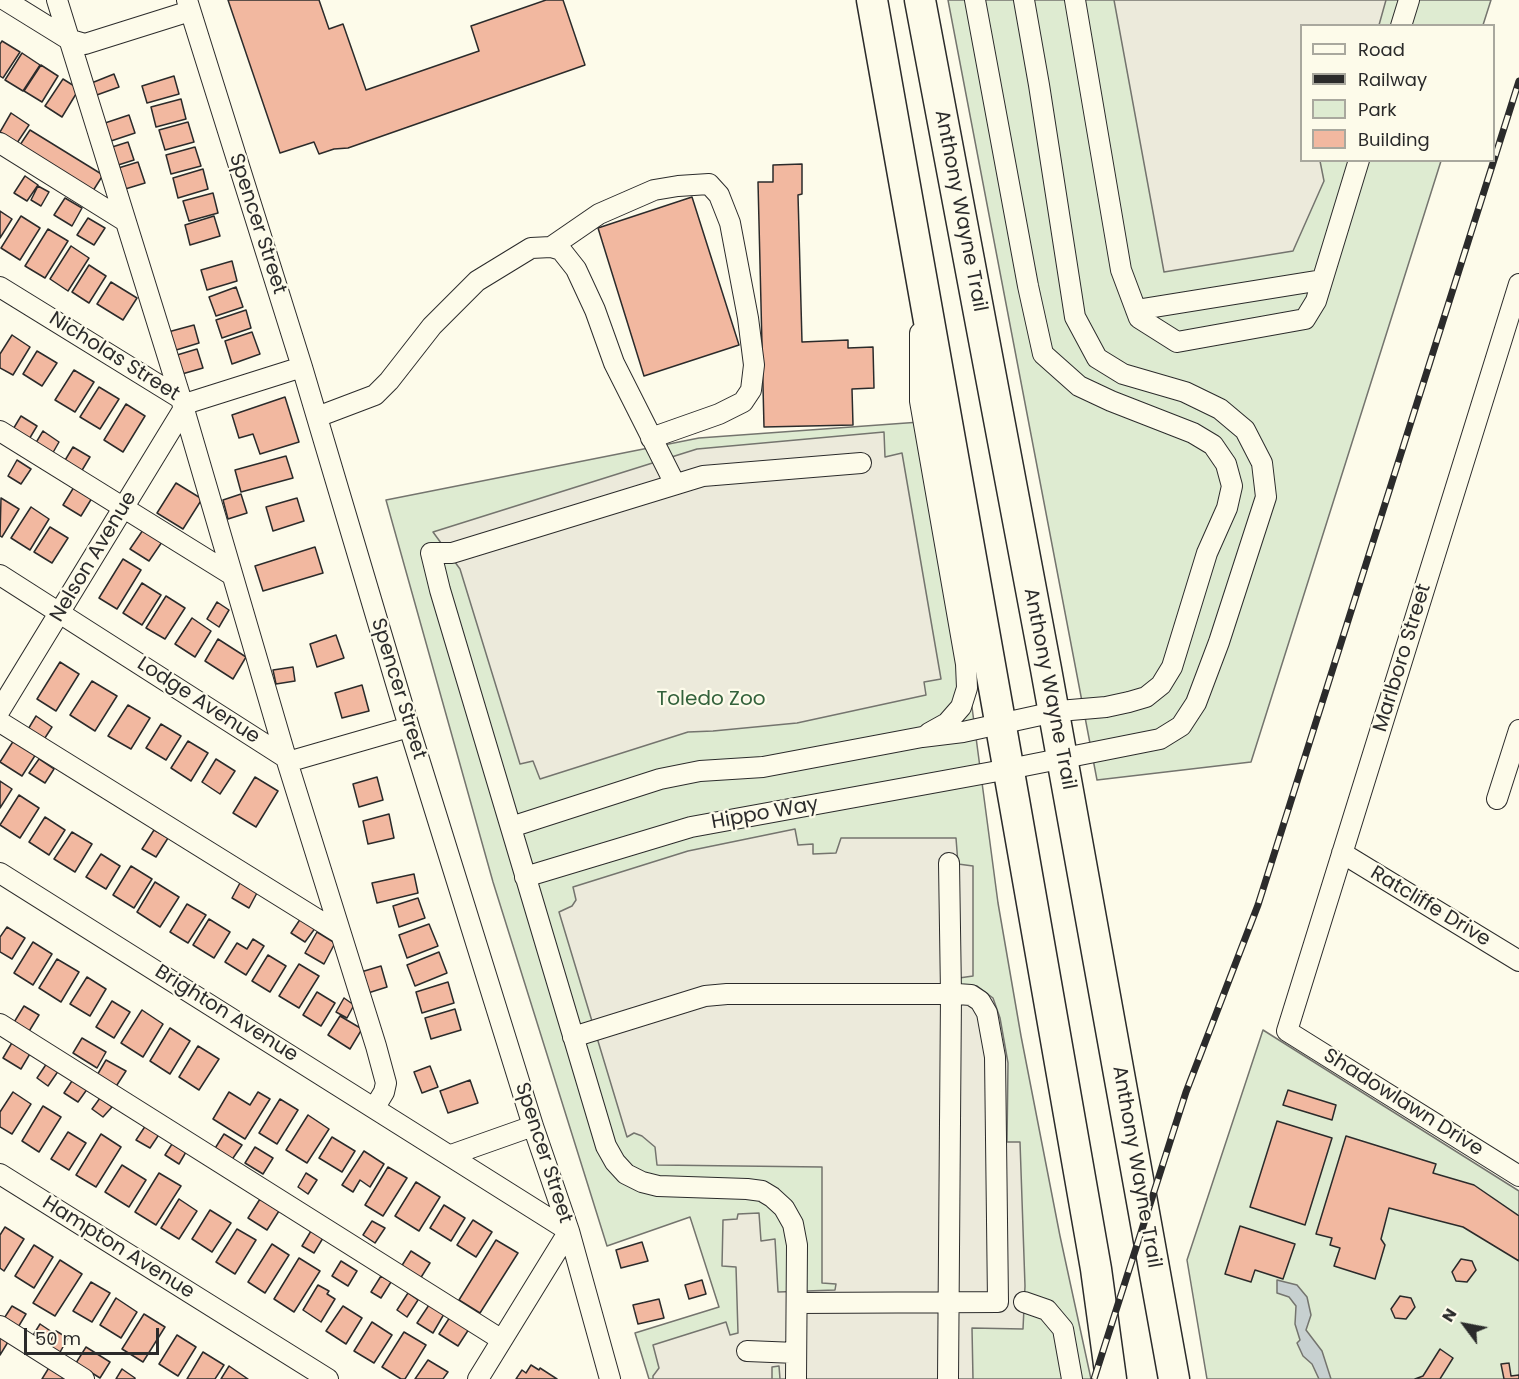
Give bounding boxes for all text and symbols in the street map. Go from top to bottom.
legend [1300,24,1495,162]
text: Road [1358,37,1405,62]
text: Railway [1358,67,1427,92]
text: Park [1358,97,1397,122]
street label: Anthony Wayne Trail [929,108,991,314]
text: Building [1358,127,1430,152]
street label: Spencer Street [223,151,291,297]
street label: Nicholas Street [44,307,184,407]
street label: Nelson Avenue [46,487,142,627]
street label: Marlboro Street [1369,581,1437,735]
street label: Anthony Wayne Trail [1018,586,1080,792]
street label: Spencer Street [365,616,431,762]
street label: Lodge Avenue [132,652,264,750]
park label: Toledo Zoo [656,688,766,712]
street label: Hippo Way [710,793,820,835]
street label: Ratcliffe Drive [1366,862,1494,952]
street label: Brighton Avenue [150,960,302,1068]
street label: Shadowlawn Drive [1319,1044,1487,1162]
street label: Anthony Wayne Trail [1106,1064,1166,1270]
street label: Spencer Street [509,1080,577,1226]
street label: Hampton Avenue [38,1192,198,1304]
north arrow [1435,1295,1495,1355]
text: N [1436,1304,1462,1326]
scale bar [27,1316,162,1354]
text: 50 m [35,1326,81,1351]

